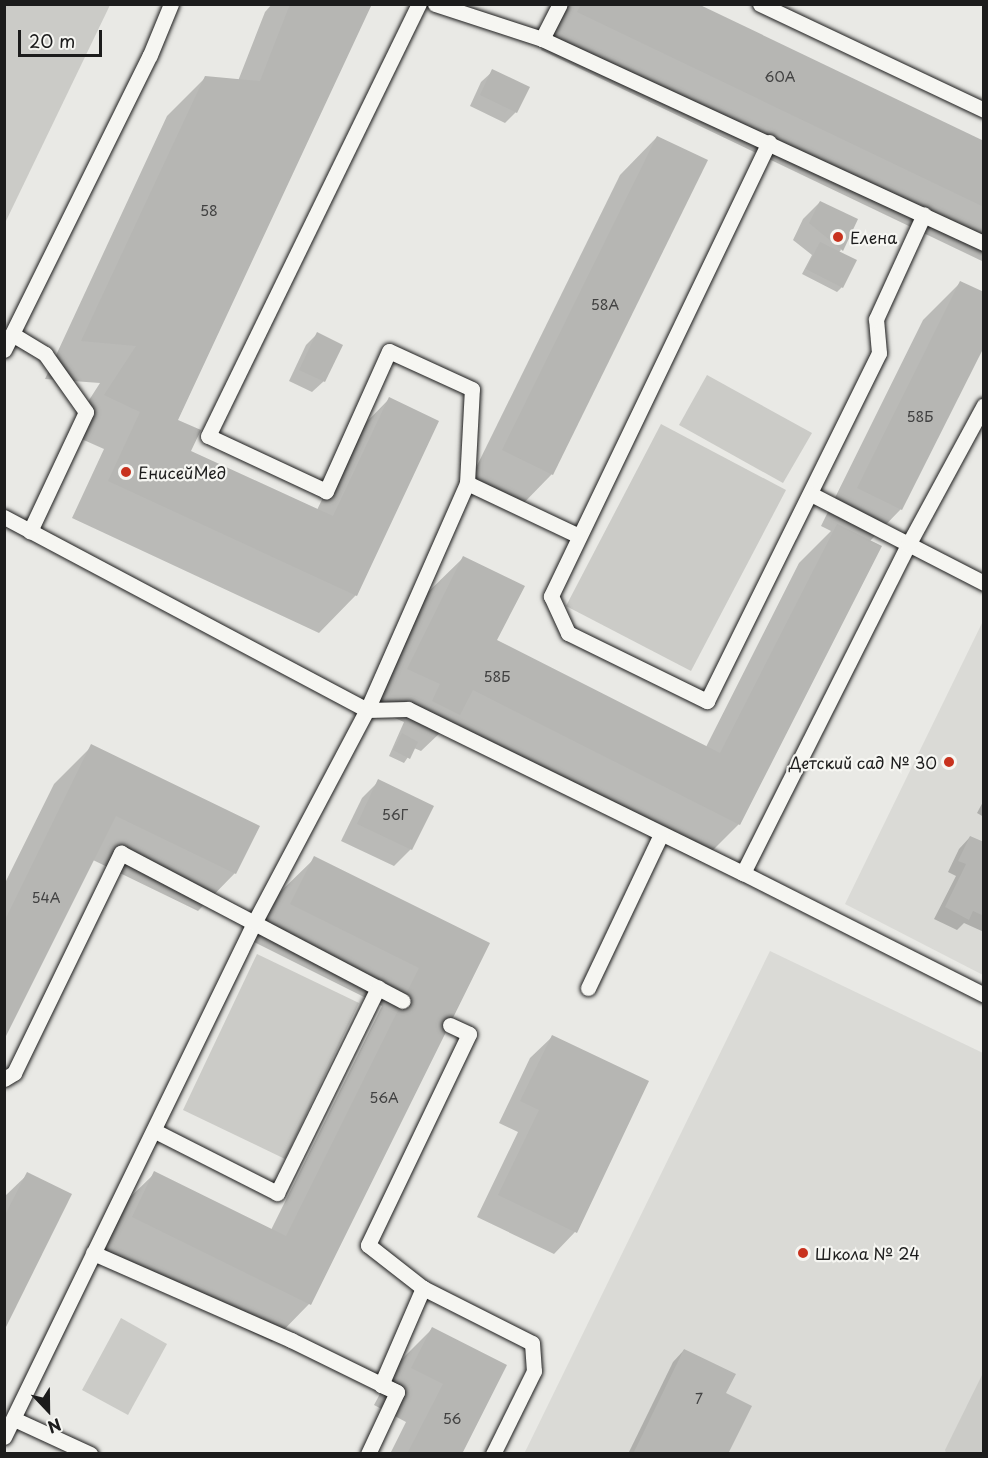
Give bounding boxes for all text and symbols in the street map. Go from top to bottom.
scale bar [21,18,105,56]
text: 20 m [29,27,75,54]
house number: 60А [765,69,795,85]
house number: 58 [200,203,218,219]
place label: Елена [850,227,897,247]
marker: Елена [831,230,845,244]
house number: 58А [591,297,619,313]
house number: 58Б [907,409,933,425]
place label: ЕнисейМед [138,462,226,482]
marker: ЕнисейМед [119,465,133,479]
house number: 58Б [484,669,510,685]
place label: Детский сад № 30 [788,752,937,772]
marker: Детский сад № 30 [942,755,956,769]
house number: 56Г [382,807,408,823]
house number: 54А [32,890,60,906]
house number: 56А [369,1090,399,1106]
place label: Школа № 24 [815,1243,920,1263]
marker: Школа № 24 [796,1246,810,1260]
north arrow [18,1380,78,1440]
house number: 7 [695,1391,703,1407]
house number: 56 [443,1411,461,1427]
text: N [44,1413,65,1440]

